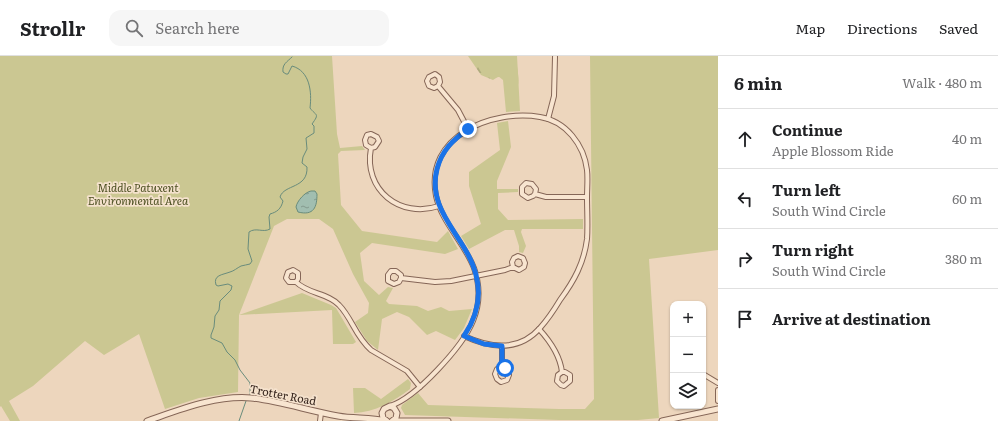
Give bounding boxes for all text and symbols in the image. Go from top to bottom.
search box [109,10,389,46]
text: Strollr [20,14,85,42]
text: Search here [155,16,240,39]
icon: search [123,17,145,39]
text: Map [795,18,825,38]
text: Directions [847,18,917,38]
text: Saved [939,18,978,38]
text: 6 min [734,70,782,95]
text: Walk · 480 m [902,73,982,92]
text: Continue [772,118,842,141]
route end [459,120,477,138]
icon: ahead [734,128,756,150]
text: 40 m [952,129,982,148]
text: Apple Blossom Ride [772,141,894,160]
text: Turn left [772,178,841,201]
park label: Middle Patuxent Environmental Area [88,179,189,208]
icon: left [734,188,756,210]
text: 60 m [952,189,982,208]
text: South Wind Circle [772,201,886,220]
text: Turn right [772,238,854,261]
icon: right [734,248,756,270]
text: 380 m [945,249,982,268]
text: South Wind Circle [772,261,886,280]
map controls [670,301,706,409]
button: + [670,301,706,337]
text: Arrive at destination [772,307,931,330]
icon: arrive [734,308,756,330]
button: − [670,337,706,373]
route start [496,359,514,377]
button: layers [670,373,706,409]
street label: Trotter Road [248,380,318,408]

